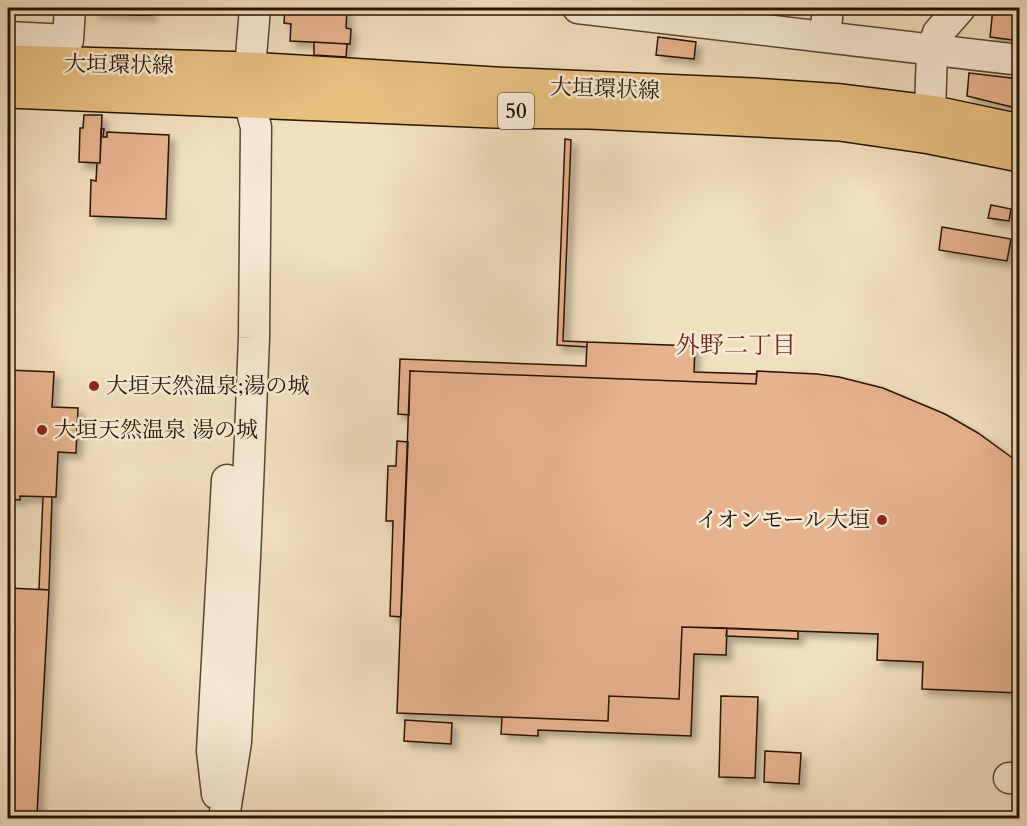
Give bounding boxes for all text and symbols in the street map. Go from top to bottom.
street label: 大垣環状線 [64,49,174,81]
street label: 大垣環状線 [550,72,660,106]
road number: 50 [498,93,534,129]
district label: 外野二丁目 [676,329,796,362]
place label: 大垣天然温泉;湯の城 [106,371,310,401]
marker: 大垣天然温泉;湯の城 [87,379,101,393]
place label: 大垣天然温泉 湯の城 [54,415,258,445]
marker: 大垣天然温泉 湯の城 [35,423,49,437]
place label: イオンモール大垣 [696,505,870,535]
marker: イオンモール大垣 [875,513,889,527]

